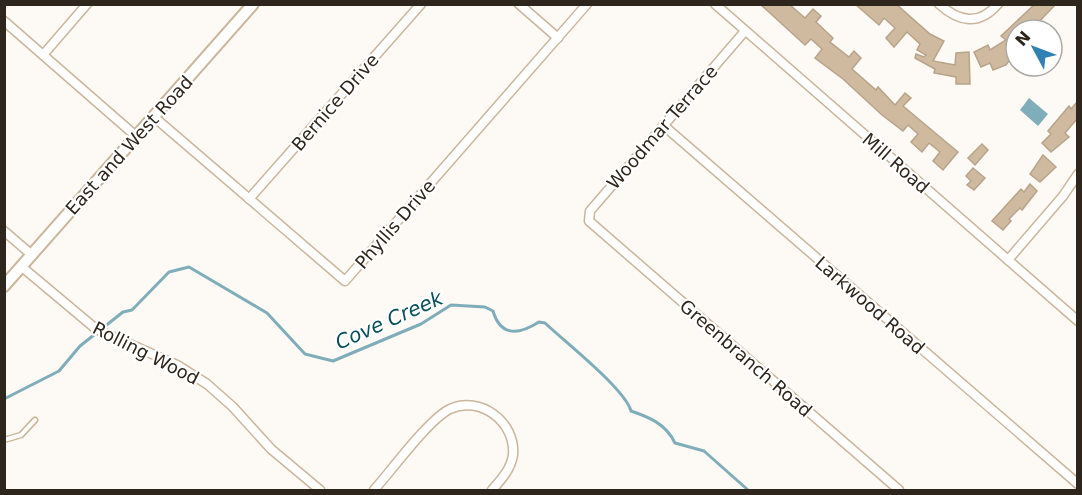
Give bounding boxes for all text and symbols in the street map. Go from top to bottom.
north arrow [1004,18,1064,78]
text: N [1011,27,1035,50]
street label: Bernice Drive [287,49,383,155]
street label: Woodmar Terrace [602,61,722,193]
street label: East and West Road [61,71,197,219]
street label: Mill Road [858,128,934,198]
street label: Phyllis Drive [351,175,439,273]
street label: Larkwood Road [811,252,929,358]
water label: Cove Creek [332,285,448,354]
street label: Greenbranch Road [676,295,816,421]
street label: Rolling Wood [89,317,203,389]

